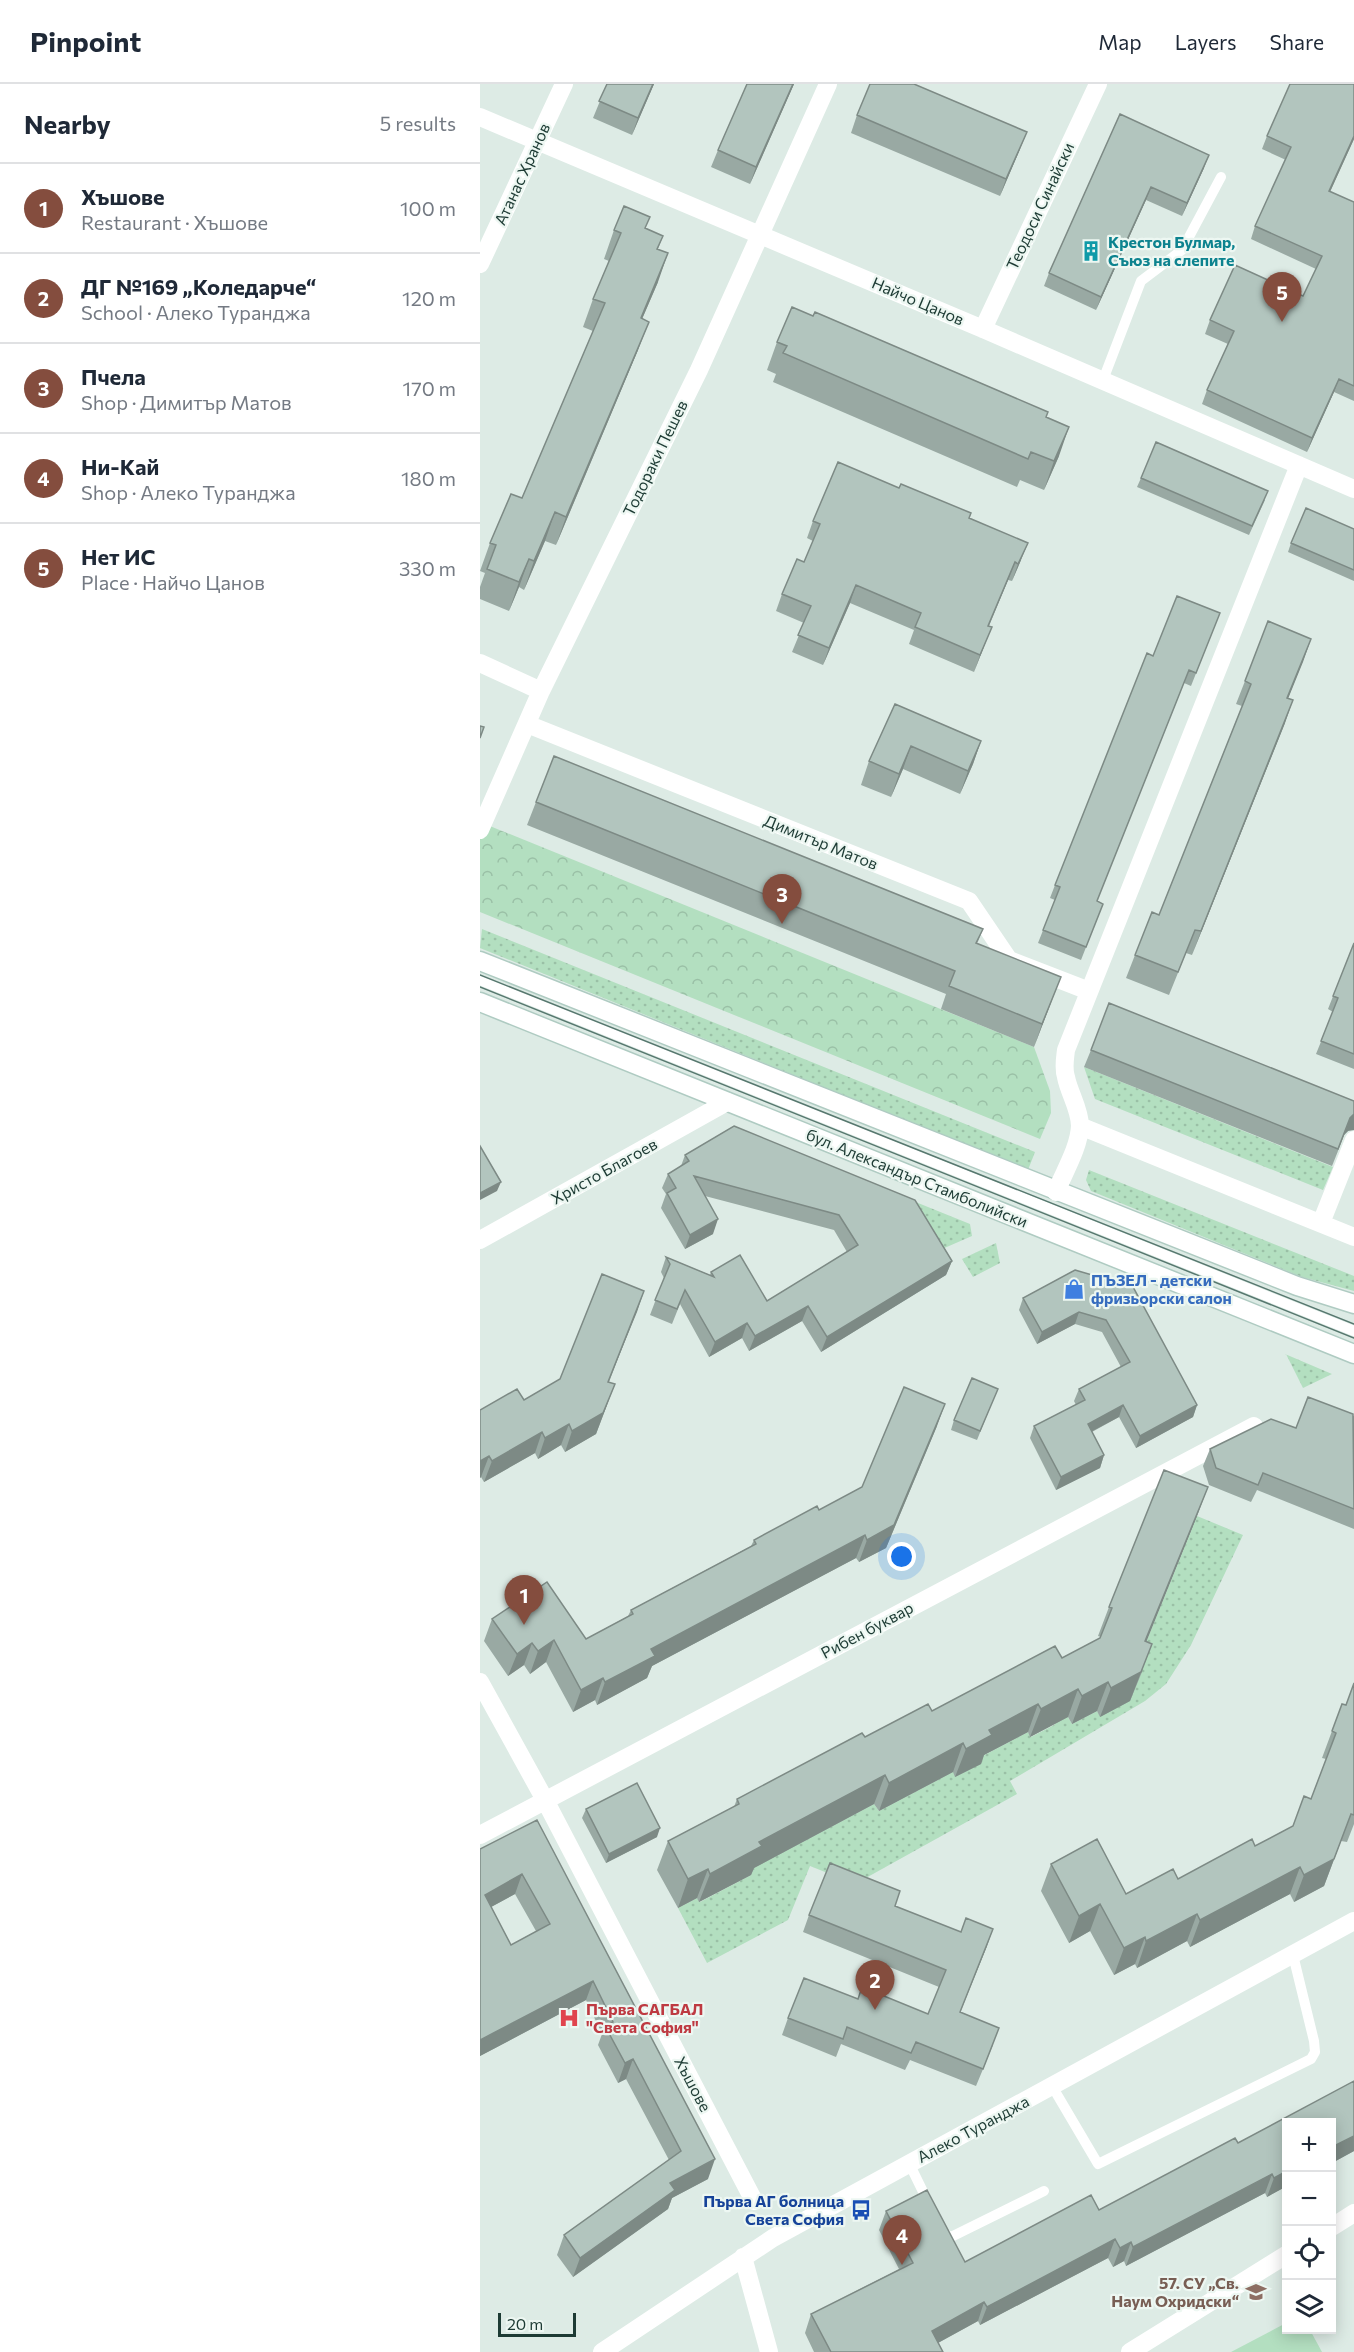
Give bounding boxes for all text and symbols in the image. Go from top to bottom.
text: Pinpoint [30,24,141,58]
text: Map [1098,29,1142,54]
text: Layers [1175,29,1237,54]
text: Share [1270,29,1324,54]
text: Nearby [24,108,111,139]
text: 5 results [380,111,456,135]
street label: Атанас Хранов [490,120,553,228]
street label: Теодоси Синайски [1002,139,1077,273]
text: Хъшове [81,183,165,210]
text: 1 [39,196,48,220]
text: 100 m [400,196,456,220]
text: Restaurant · Хъшове [81,210,268,234]
place label: Крестон Булмар, Съюз на слепите [1108,232,1235,269]
building icon: Крестон Булмар, Съюз на слепите [1079,239,1103,263]
pin: 5 [1262,272,1302,322]
text: ДГ №169 „Коледарче“ [81,273,316,300]
street label: Найчо Цанов [869,273,967,328]
text: 2 [38,286,49,310]
text: 120 m [402,286,456,310]
text: School · Алеко Туранджа [81,300,311,324]
text: Пчела [81,363,146,390]
text: 3 [38,376,49,400]
text: 170 m [403,376,456,400]
text: Shop · Димитър Матов [81,390,292,414]
street label: Тодораки Пешев [618,397,691,519]
text: Ни-Кай [81,453,159,480]
text: 4 [37,466,50,490]
text: 180 m [401,466,456,490]
text: Shop · Алеко Туранджа [81,480,296,504]
text: Нет ИС [81,543,155,570]
text: 5 [38,556,49,580]
text: 330 m [399,556,456,580]
text: Place · Найчо Цанов [81,570,265,594]
street label: Димитър Матов [761,810,881,873]
pin: 3 [762,874,802,924]
street label: бул. Александър Стамболийски [804,1124,1031,1231]
street label: Христо Благоев [547,1134,660,1208]
place label: ПЪЗЕЛ - детски фризьорски салон [1091,1270,1232,1307]
shop icon: ПЪЗЕЛ - детски фризьорски салон [1062,1277,1086,1301]
your location [887,1542,916,1571]
pin: 1 [504,1576,543,1625]
street label: Рибен буквар [817,1597,916,1662]
pin: 2 [856,1960,894,2010]
place label: Първа САГБАЛ "Света София" [586,1999,703,2036]
hospital icon: Първа САГБАЛ "Света София" [557,2006,581,2030]
street label: Хъшове [671,2053,716,2115]
street label: Алеко Туранджа [913,2091,1032,2166]
map controls [1282,2118,1336,2334]
button: + [1282,2118,1336,2172]
button: − [1282,2172,1336,2226]
place label: Първа АГ болница Света София [703,2191,844,2228]
bus stop icon: Първа АГ болница Света София [849,2198,873,2222]
pin: 4 [882,2216,922,2265]
button: locate [1282,2226,1336,2280]
place label: 57. СУ „Св. Наум Охридски“ [1111,2273,1240,2310]
school or university icon: 57. СУ „Св. Наум Охридски“ [1244,2280,1268,2304]
button: layers [1282,2280,1336,2334]
scale bar [498,2310,576,2338]
text: 20 m [507,2314,543,2333]

